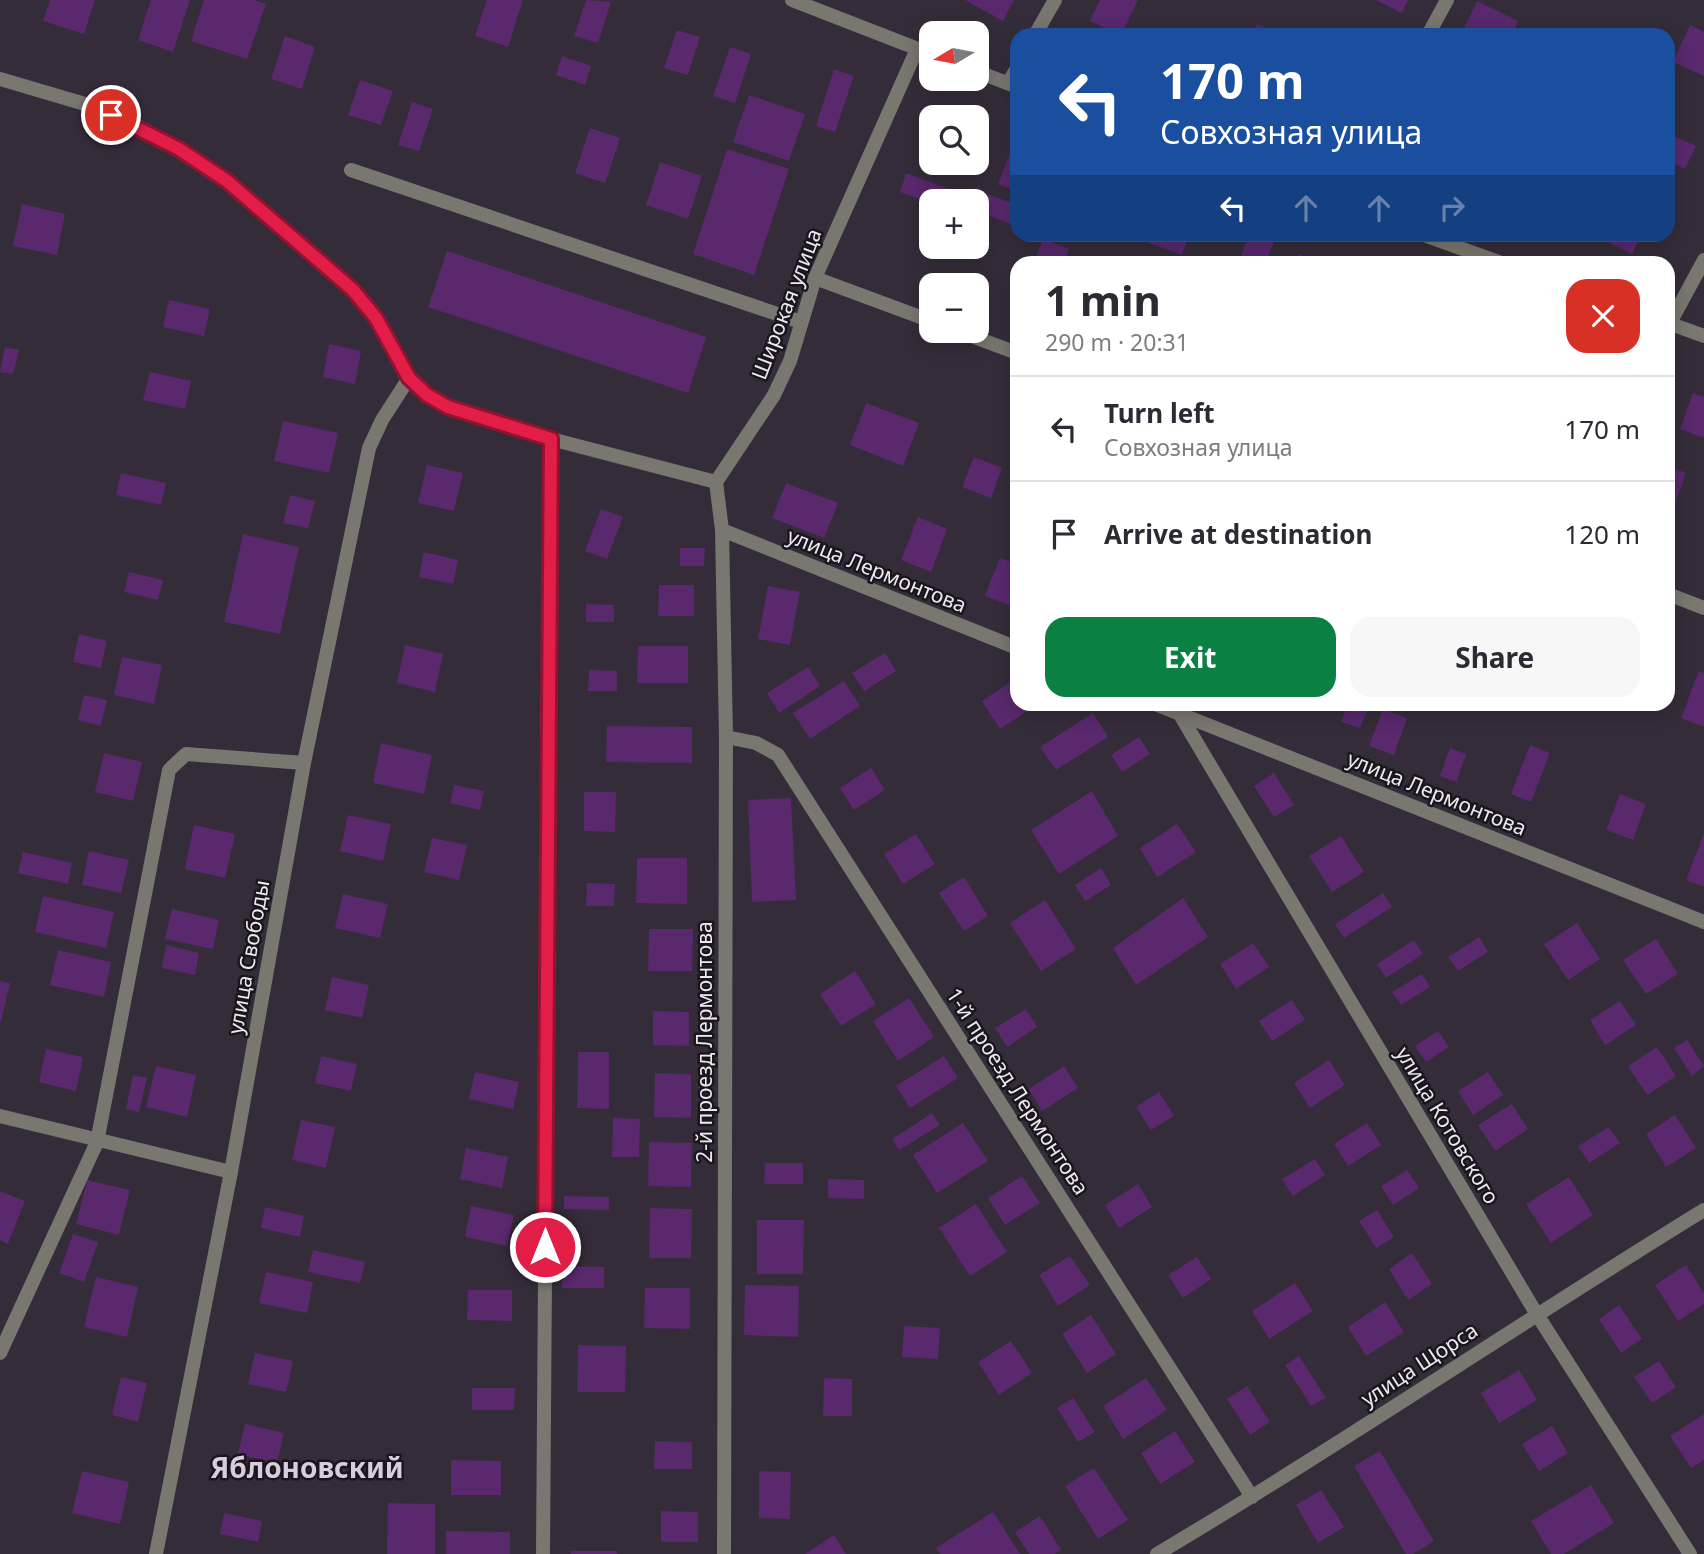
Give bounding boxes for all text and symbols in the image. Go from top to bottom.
north arrow [919,21,989,91]
map controls [919,21,989,343]
text: 170 m [1160,47,1305,113]
icon: left [1045,56,1136,147]
pin [81,85,141,145]
icon: arrive [92,96,130,134]
button: search [919,105,989,175]
text: Совхозная улица [1160,110,1422,153]
button: + [919,189,989,259]
icon: left [1214,189,1252,227]
icon: ahead [1287,189,1325,227]
icon: ahead [1360,189,1398,227]
icon: right [1433,189,1471,227]
street label: Широкая улица [744,225,828,383]
text: 1 min [1045,271,1161,328]
button: − [919,273,989,343]
button: close [1566,279,1640,353]
text: 290 m · 20:31 [1045,326,1189,358]
text: Turn left [1104,395,1215,431]
icon: left [1045,410,1083,448]
text: 170 m [1564,411,1640,447]
text: Совхозная улица [1104,431,1292,463]
icon: arrive [1045,515,1083,553]
text: Arrive at destination [1104,516,1373,552]
text: 120 m [1564,516,1640,552]
street label: улица Лермонтова [783,521,971,619]
button: Exit [1045,617,1336,697]
button: Share [1350,617,1640,697]
street label: улица Лермонтова [1343,744,1531,842]
street label: улица Свободы [221,878,275,1036]
street label: 2-й проезд Лермонтова [690,921,718,1163]
street label: 1-й проезд Лермонтова [941,982,1095,1200]
street label: улица Котовского [1390,1041,1506,1209]
position arrow [508,1210,582,1284]
street label: улица Щорса [1355,1316,1483,1412]
district label: Яблоновский [210,1448,404,1486]

